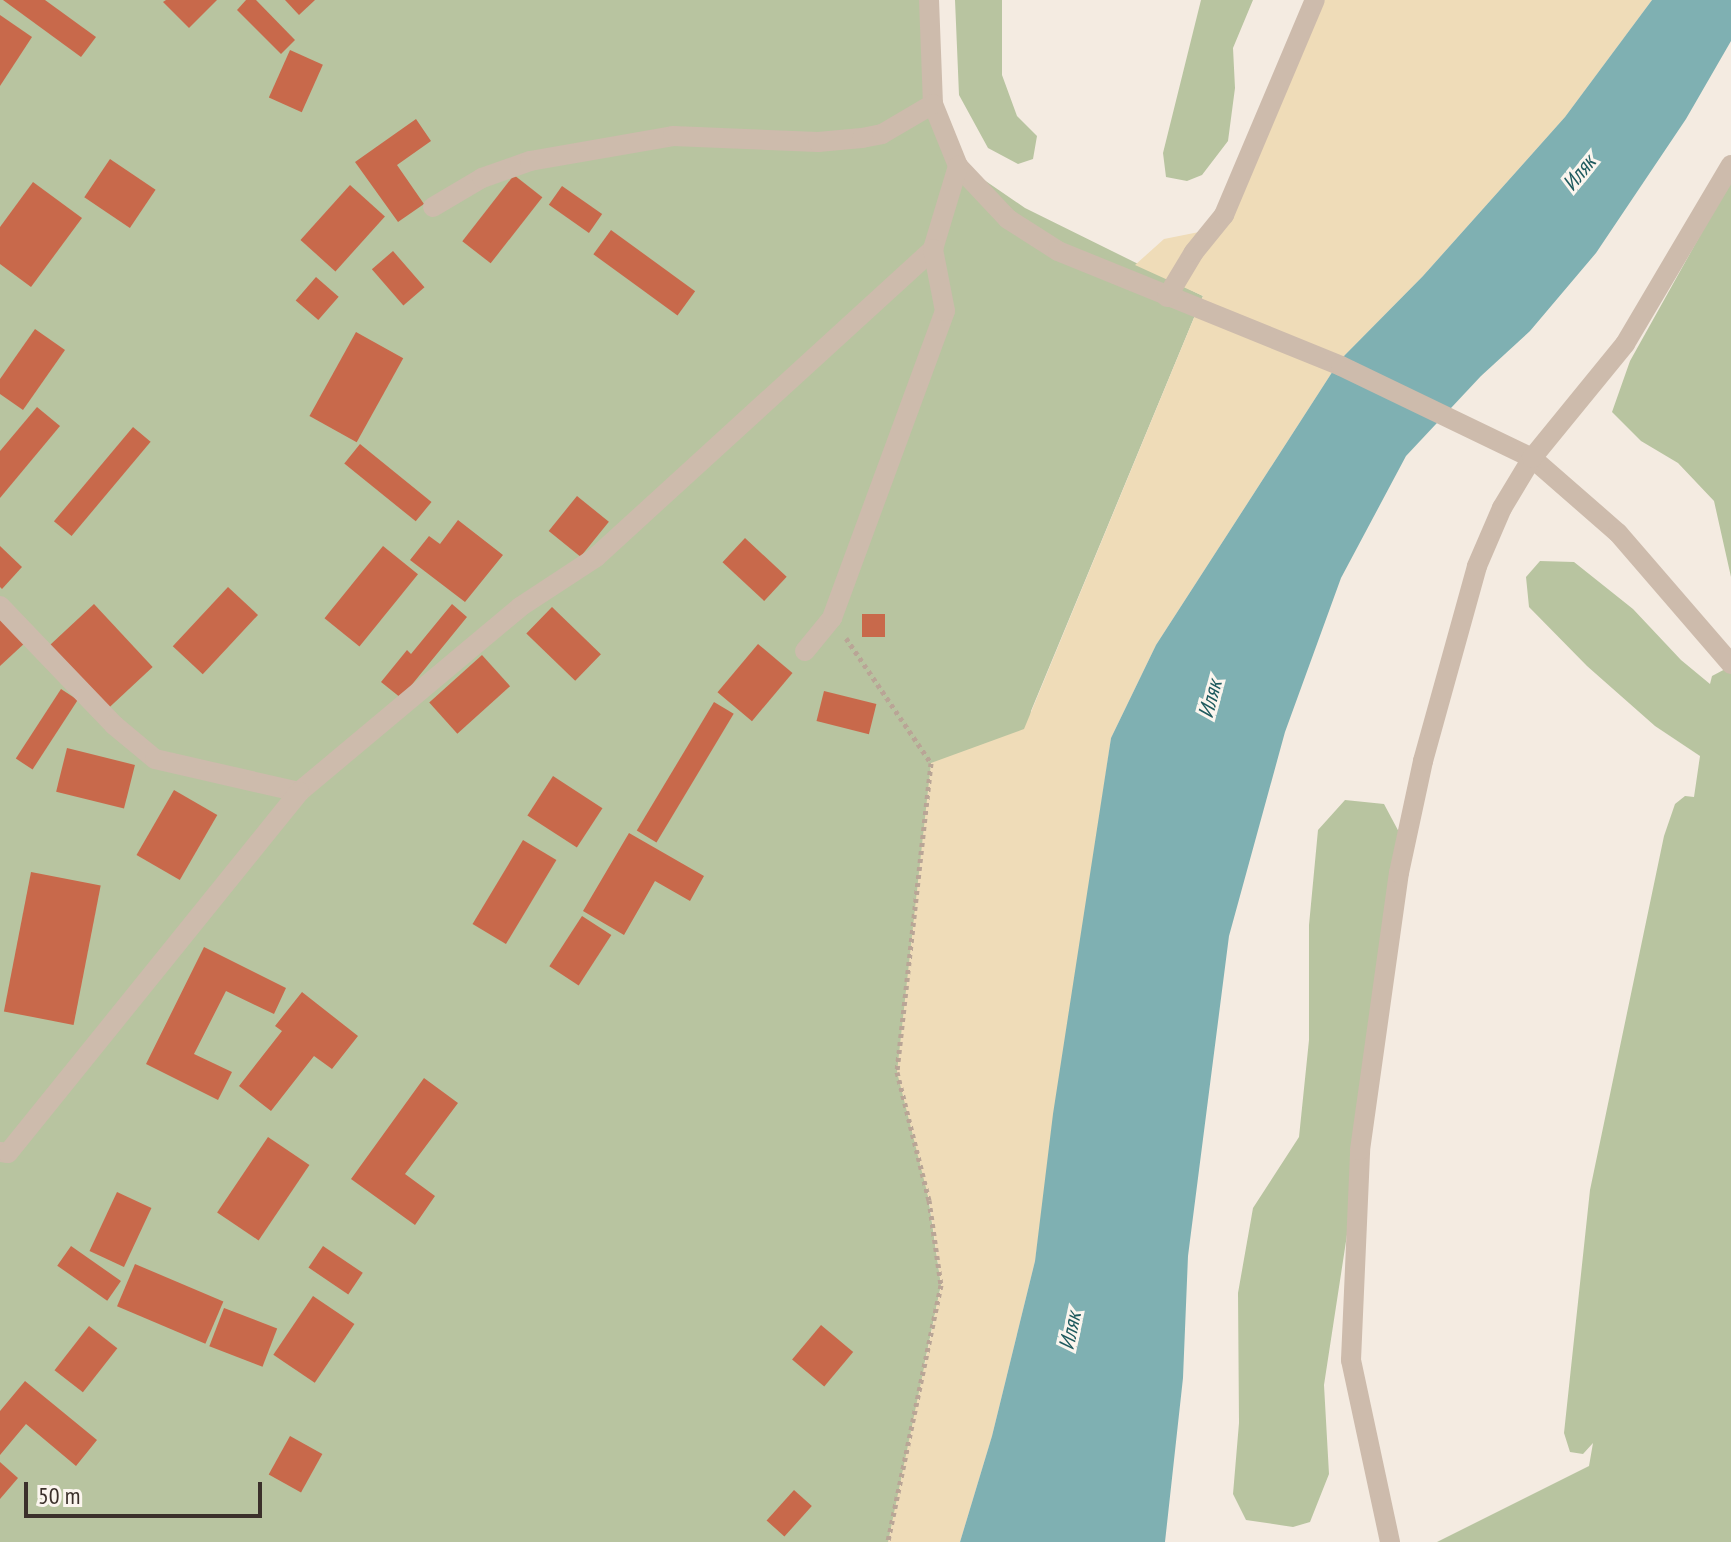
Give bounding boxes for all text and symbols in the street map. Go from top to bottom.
water label: Иляк [1557,150,1601,196]
water label: Иляк [1192,677,1228,721]
water label: Иляк [1053,1310,1087,1352]
scale bar [28,1466,266,1516]
text: 50 m [38,1480,80,1511]

